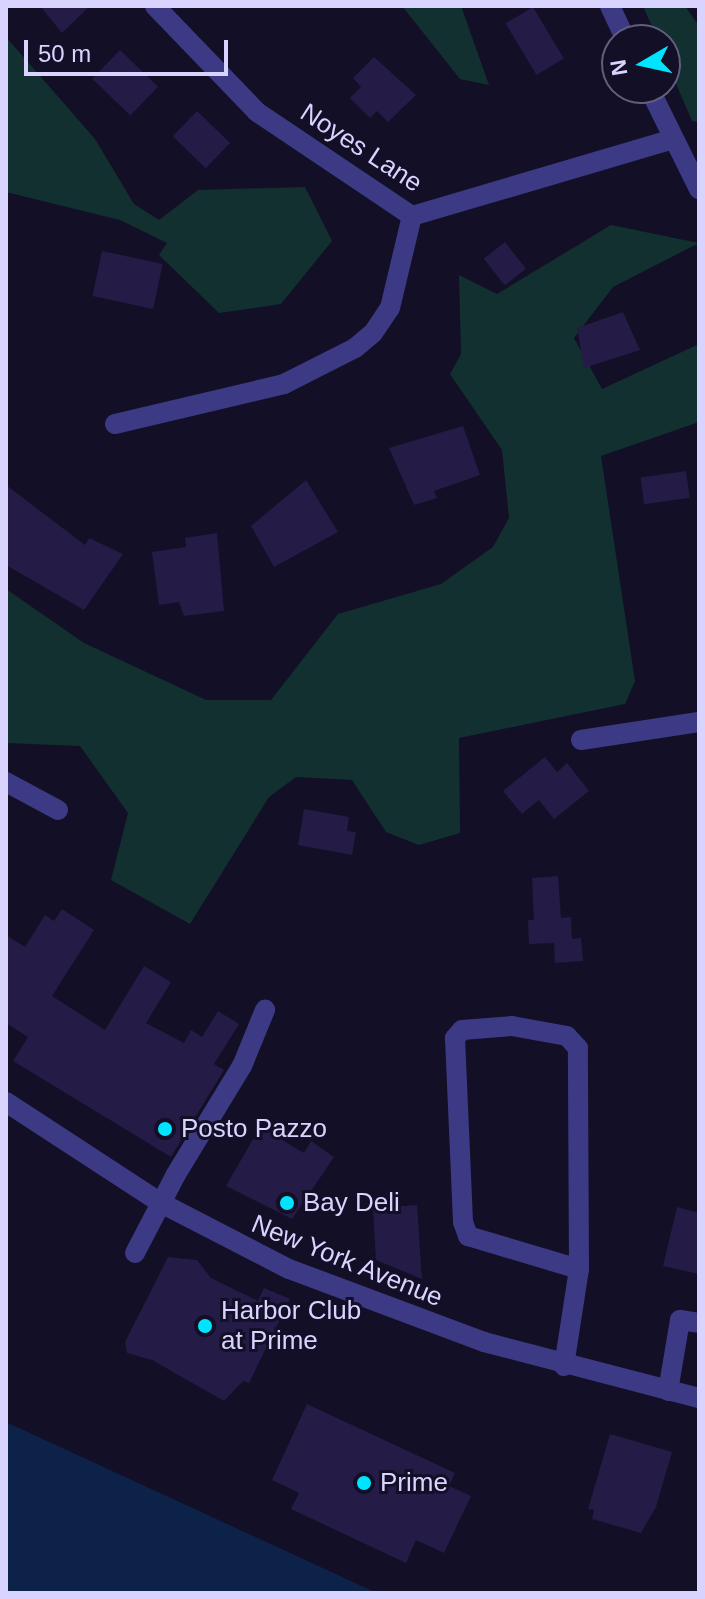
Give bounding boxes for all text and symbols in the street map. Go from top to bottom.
scale bar [28,24,232,74]
north arrow [601,24,681,104]
text: 50 m [38,40,91,67]
text: N [605,58,632,77]
street label: Noyes Lane [294,97,428,199]
place label: Posto Pazzo [181,1113,327,1145]
marker: Posto Pazzo [156,1120,174,1138]
place label: Bay Deli [303,1187,400,1219]
marker: Bay Deli [278,1194,296,1212]
street label: New York Avenue [246,1208,448,1314]
place label: Harbor Club at Prime [221,1295,361,1356]
marker: Harbor Club at Prime [196,1317,214,1335]
place label: Prime [380,1467,448,1499]
marker: Prime [355,1474,373,1492]

